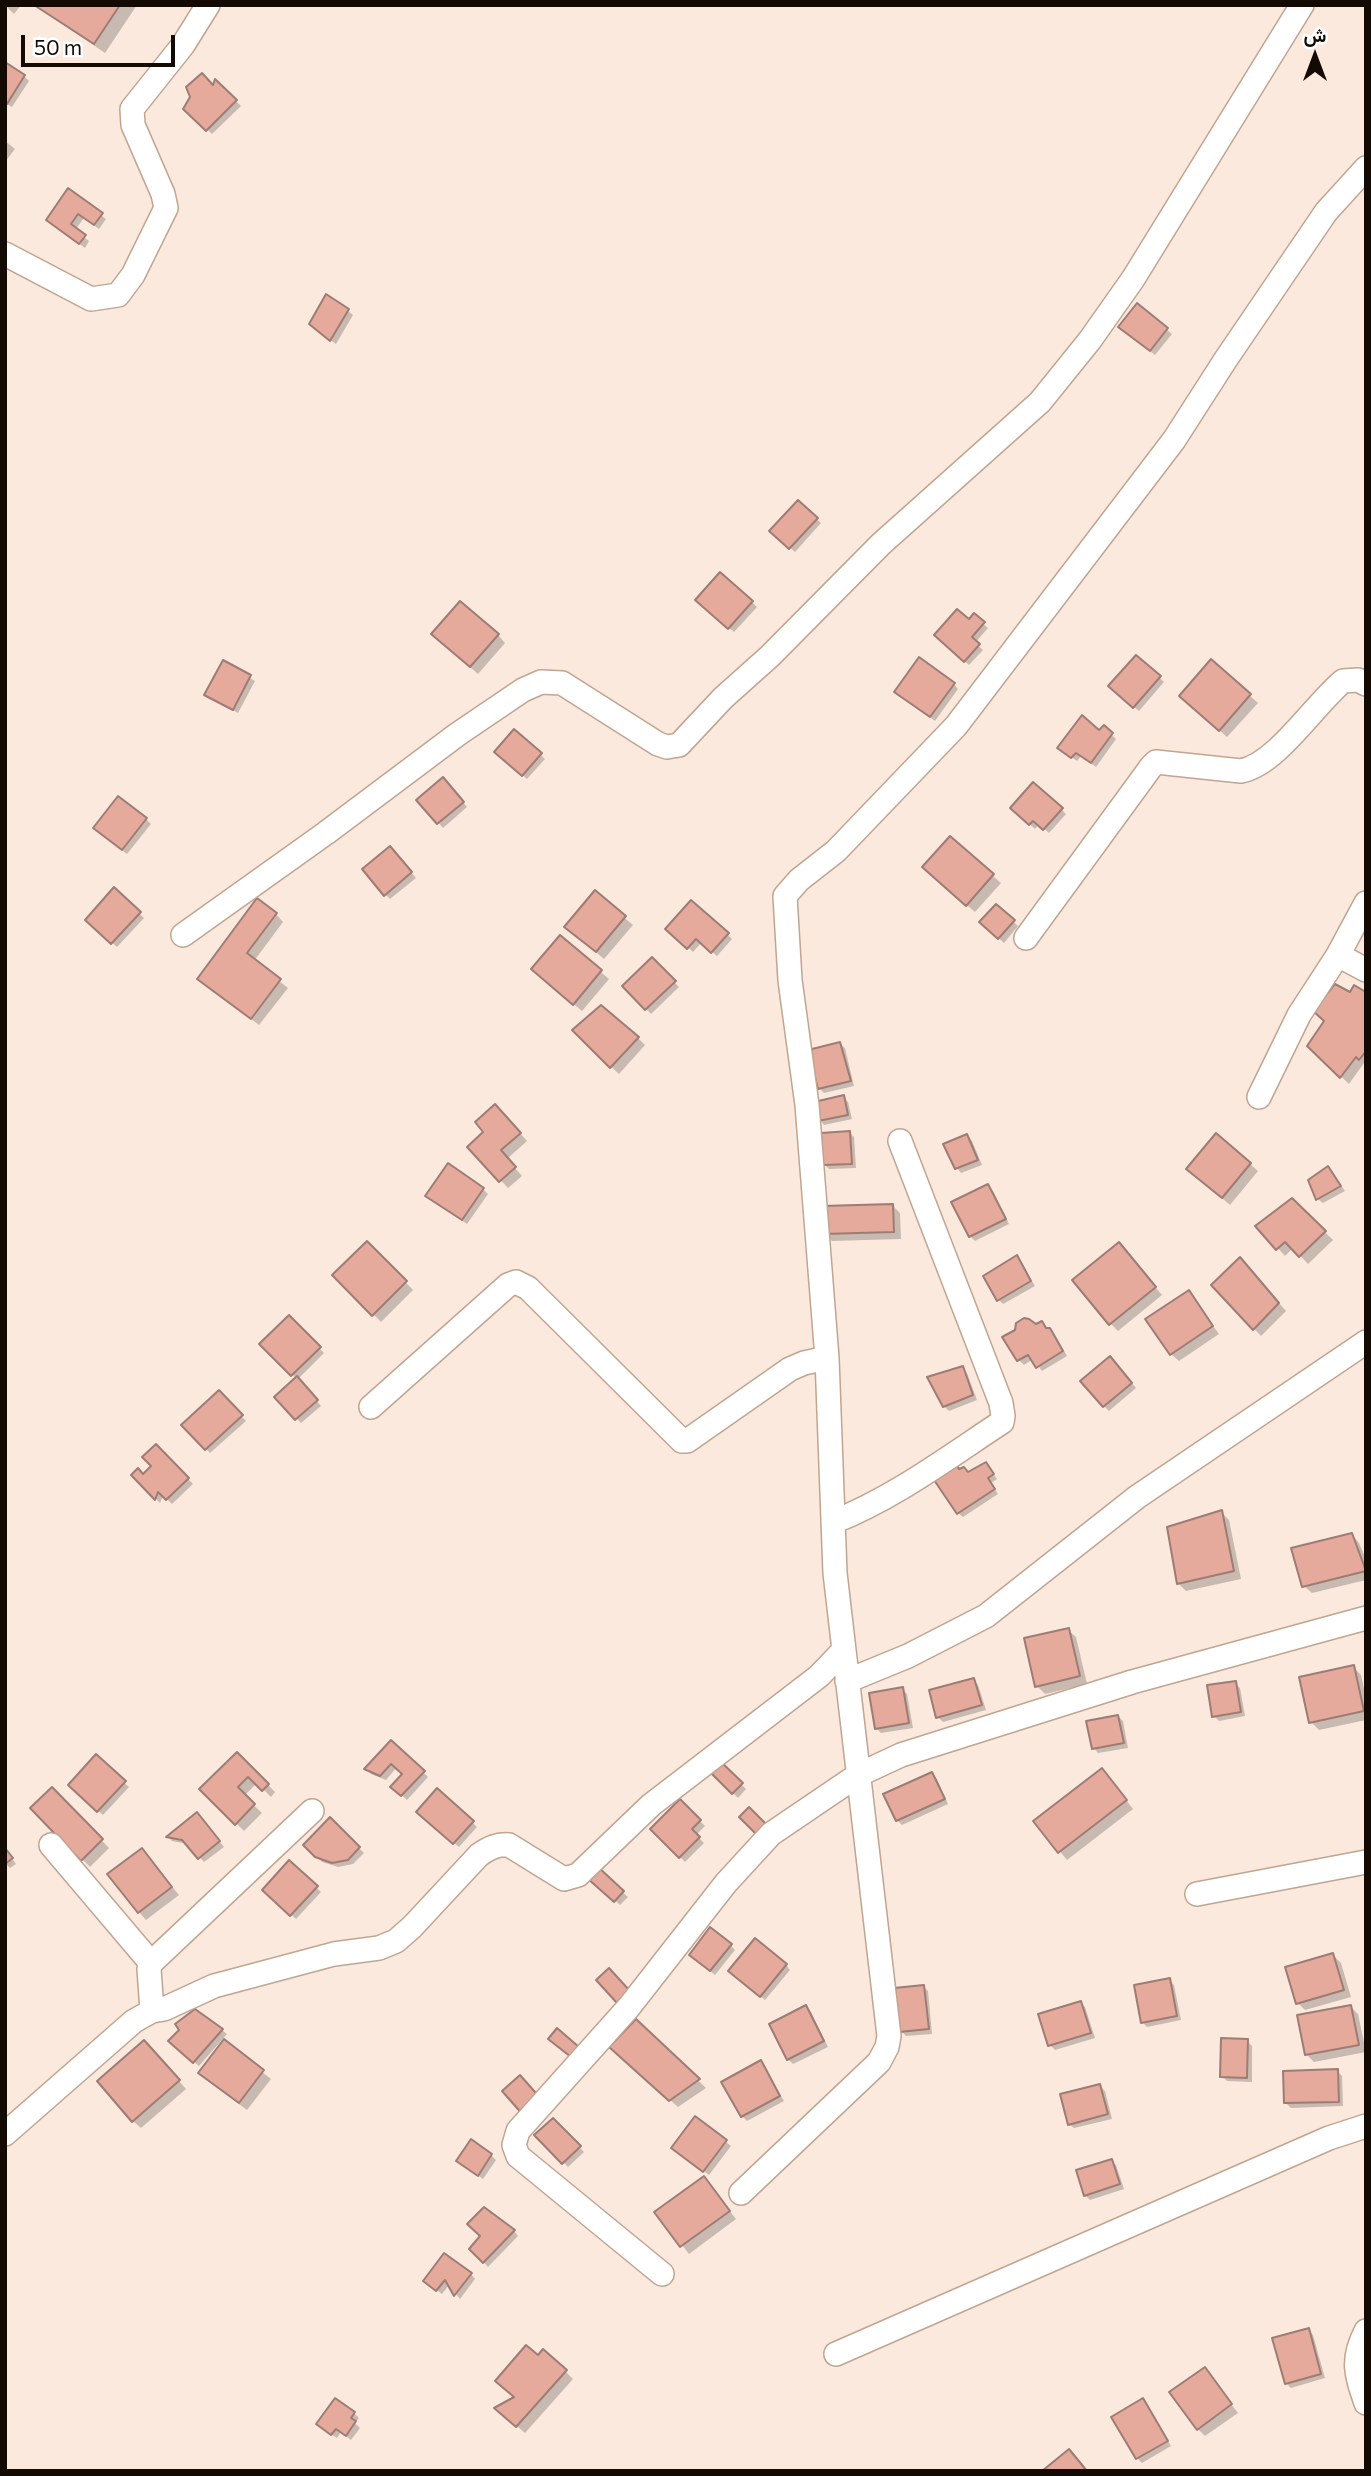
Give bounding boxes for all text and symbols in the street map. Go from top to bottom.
scale bar [24,21,178,65]
north arrow [1280,21,1350,91]
text: ش [1304,23,1326,46]
text: 50 m [34,34,82,59]

